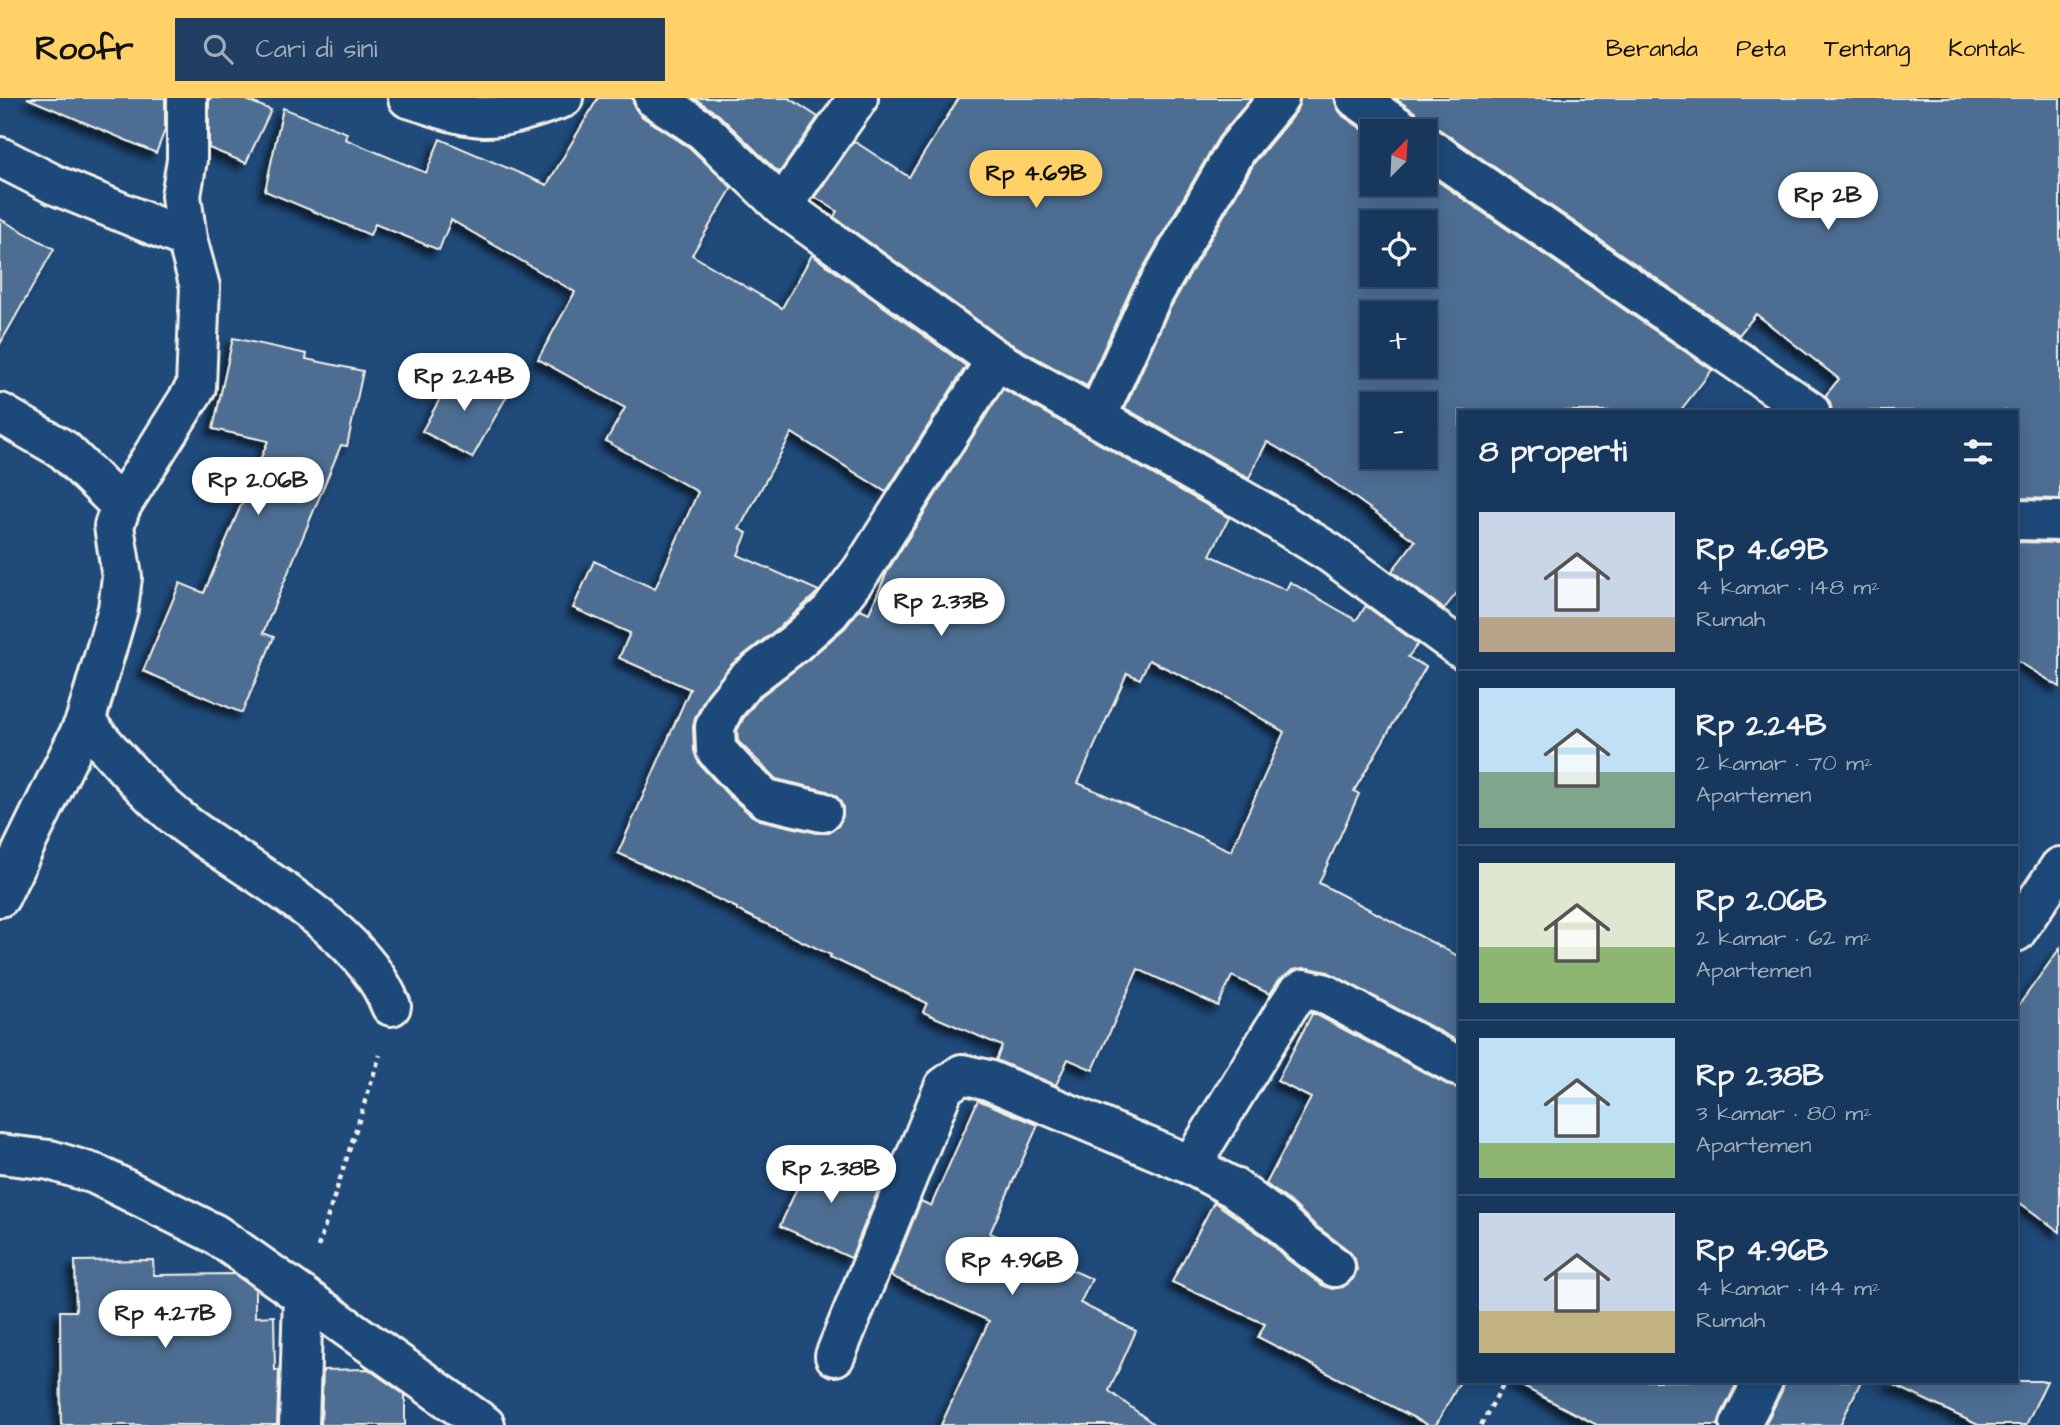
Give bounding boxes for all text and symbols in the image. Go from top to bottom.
search box [175,18,665,81]
text: Roofr [35,26,133,72]
icon: search [199,30,237,68]
text: Cari di sini [255,31,377,67]
text: Beranda [1606,32,1698,66]
text: Peta [1736,32,1786,66]
text: Tentang [1824,32,1910,66]
text: Kontak [1948,32,2025,66]
north arrow [1360,119,1437,196]
map controls [1360,119,1437,469]
pin: Rp 4.69B [964,150,1108,210]
text: Rp 4.69B [985,157,1087,189]
pin: Rp 2B [1779,172,1877,232]
text: Rp 2B [1794,179,1862,211]
button: locate [1360,210,1437,287]
button: + [1360,301,1437,378]
pin: Rp 2.24B [392,354,536,413]
text: Rp 2.24B [414,360,514,392]
button: − [1360,392,1437,469]
text: 8 properti [1479,431,1627,473]
icon: filters [1959,433,1997,471]
pin: Rp 2.06B [186,458,330,517]
text: Rp 2.06B [208,464,308,496]
text: Rp 4.69B [1696,529,1828,571]
icon: home [1535,540,1619,624]
text: 4 kamar · 148 m² [1696,571,1880,603]
pin: Rp 2.33B [869,578,1013,638]
text: Rp 2.33B [894,585,988,617]
text: Rumah [1696,603,1765,635]
text: Rp 2.24B [1696,705,1826,747]
icon: home [1535,716,1619,800]
text: 2 kamar · 70 m² [1696,747,1873,779]
text: Apartemen [1696,779,1812,811]
text: Rp 2.06B [1696,880,1827,922]
icon: home [1535,891,1619,975]
text: 2 kamar · 62 m² [1696,922,1871,954]
text: Apartemen [1696,954,1812,986]
text: Rp 2.38B [1696,1055,1824,1097]
icon: home [1535,1066,1619,1150]
text: 3 kamar · 80 m² [1696,1097,1872,1129]
text: Apartemen [1696,1129,1812,1161]
pin: Rp 2.38B [759,1146,903,1205]
text: Rp 2.38B [782,1152,880,1184]
text: Rp 4.96B [1696,1230,1828,1272]
pin: Rp 4.96B [940,1238,1084,1297]
icon: home [1535,1241,1619,1325]
text: Rp 4.96B [961,1244,1063,1276]
text: 4 kamar · 144 m² [1696,1272,1881,1304]
pin: Rp 4.27B [93,1290,237,1350]
text: Rp 4.27B [115,1297,215,1329]
text: Rumah [1696,1304,1765,1336]

